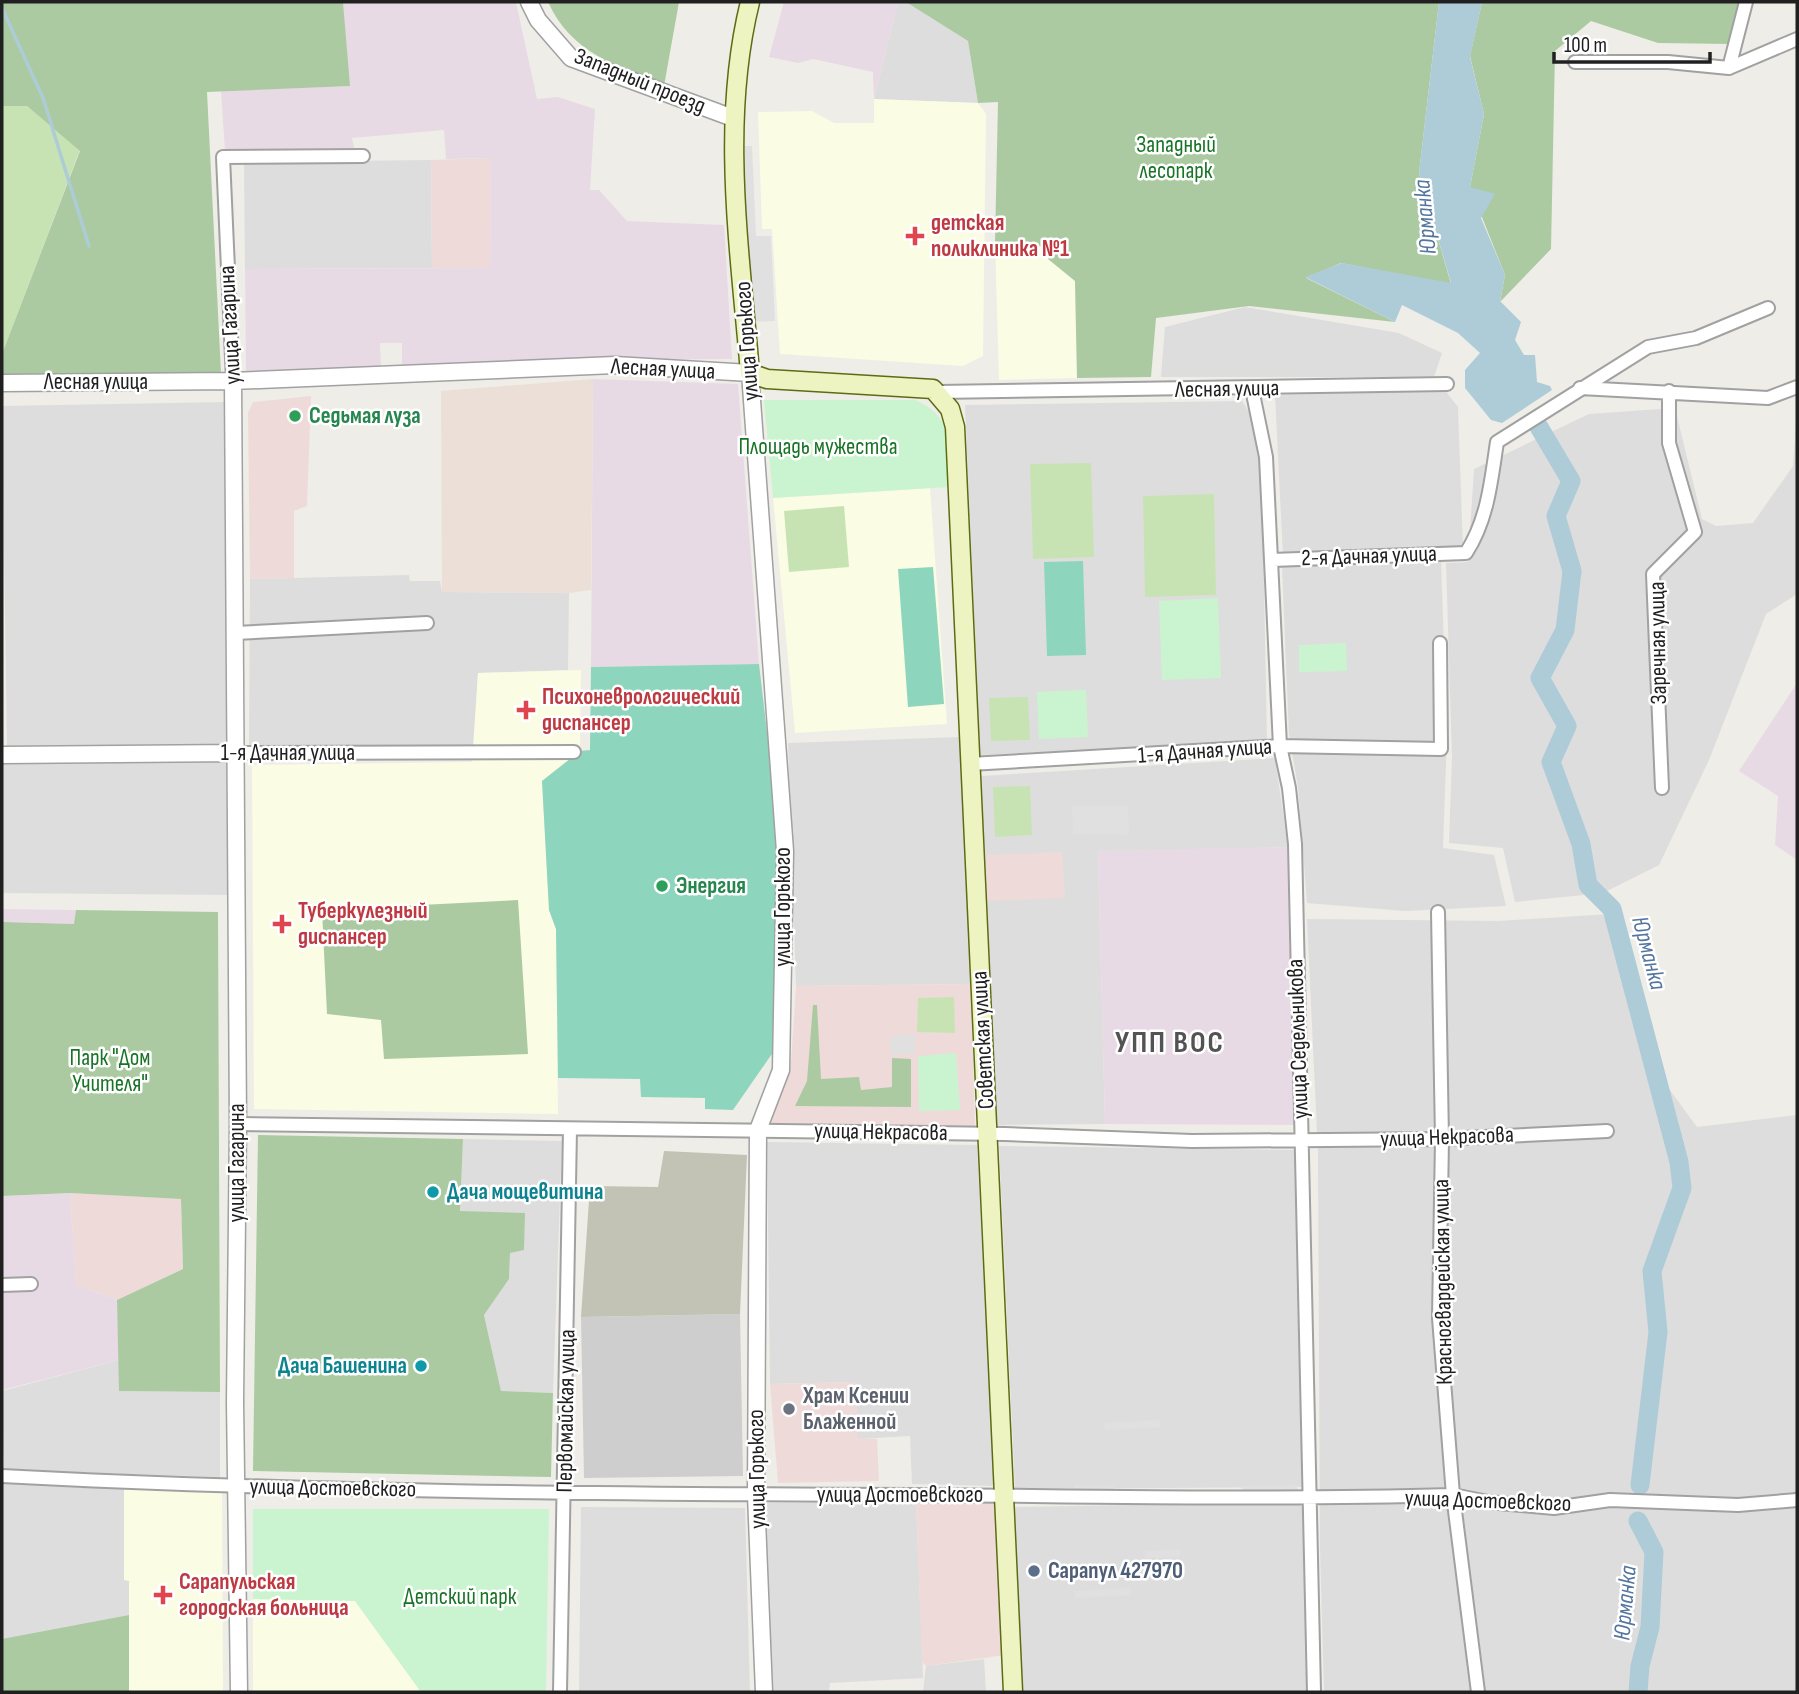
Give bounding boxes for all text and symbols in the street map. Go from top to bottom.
scale bar [1554,21,1710,65]
text: 100 m [1564,33,1607,58]
street label: Западный проезд [570,42,710,120]
park label: Западный лесопарк [1136,131,1216,185]
water label: Юрманка [1407,178,1443,256]
place label: детская поликлиника №1 [931,209,1069,263]
marker: детская поликлиника №1 [905,226,925,246]
street label: улица Гагарина [213,265,247,385]
street label: улица Горького [729,280,765,402]
street label: Лесная улица [609,352,716,386]
street label: Лесная улица [43,368,148,396]
street label: Лесная улица [1174,374,1279,404]
place label: Седьмая луза [309,402,421,430]
marker: Седьмая луза [287,408,303,424]
park label: Площадь мужества [738,433,898,461]
street label: 2-я Дачная улица [1301,540,1437,572]
street label: Заречная улица [1643,581,1673,705]
place label: Психоневрологический диспансер [542,683,740,737]
marker: Психоневрологический диспансер [516,700,536,720]
street label: 1-я Дачная улица [1137,732,1273,770]
street label: 1-я Дачная улица [221,739,355,767]
street label: улица Горького [769,847,797,967]
place label: Энергия [676,872,746,900]
marker: Энергия [654,878,670,894]
place label: Туберкулезный диспансер [298,897,428,951]
water label: Юрманка [1625,913,1673,993]
marker: Туберкулезный диспансер [272,914,292,934]
street label: улица Седельникова [1281,959,1315,1119]
street label: Советская улица [965,970,1001,1110]
district label: УПП ВОС [1115,1025,1225,1061]
park label: Парк "Дом Учителя" [70,1044,150,1098]
street label: улица Гагарина [223,1103,251,1223]
street label: улица Некрасова [814,1117,948,1147]
street label: улица Некрасова [1380,1121,1514,1153]
place label: Дача мощевитина [447,1178,603,1206]
street label: Красногвардейская улица [1427,1179,1459,1385]
marker: Дача мощевитина [425,1184,441,1200]
street label: Первомайская улица [551,1329,581,1493]
place label: Дача Башенина [278,1352,407,1380]
marker: Дача Башенина [413,1358,429,1374]
place label: Храм Ксении Блаженной [802,1382,909,1436]
marker: Храм Ксении Блаженной [781,1401,797,1417]
street label: улица Горького [742,1409,772,1529]
street label: улица Достоевского [250,1473,416,1503]
street label: улица Достоевского [817,1481,983,1509]
street label: улица Достоевского [1404,1484,1572,1518]
place label: Сарапул 427970 [1048,1557,1183,1585]
marker: Сарапул 427970 [1026,1563,1042,1579]
water label: Юрманка [1607,1564,1643,1642]
place label: Сарапульская городская больница [179,1568,349,1622]
park label: Детский парк [404,1583,517,1611]
marker: Сарапульская городская больница [153,1585,173,1605]

